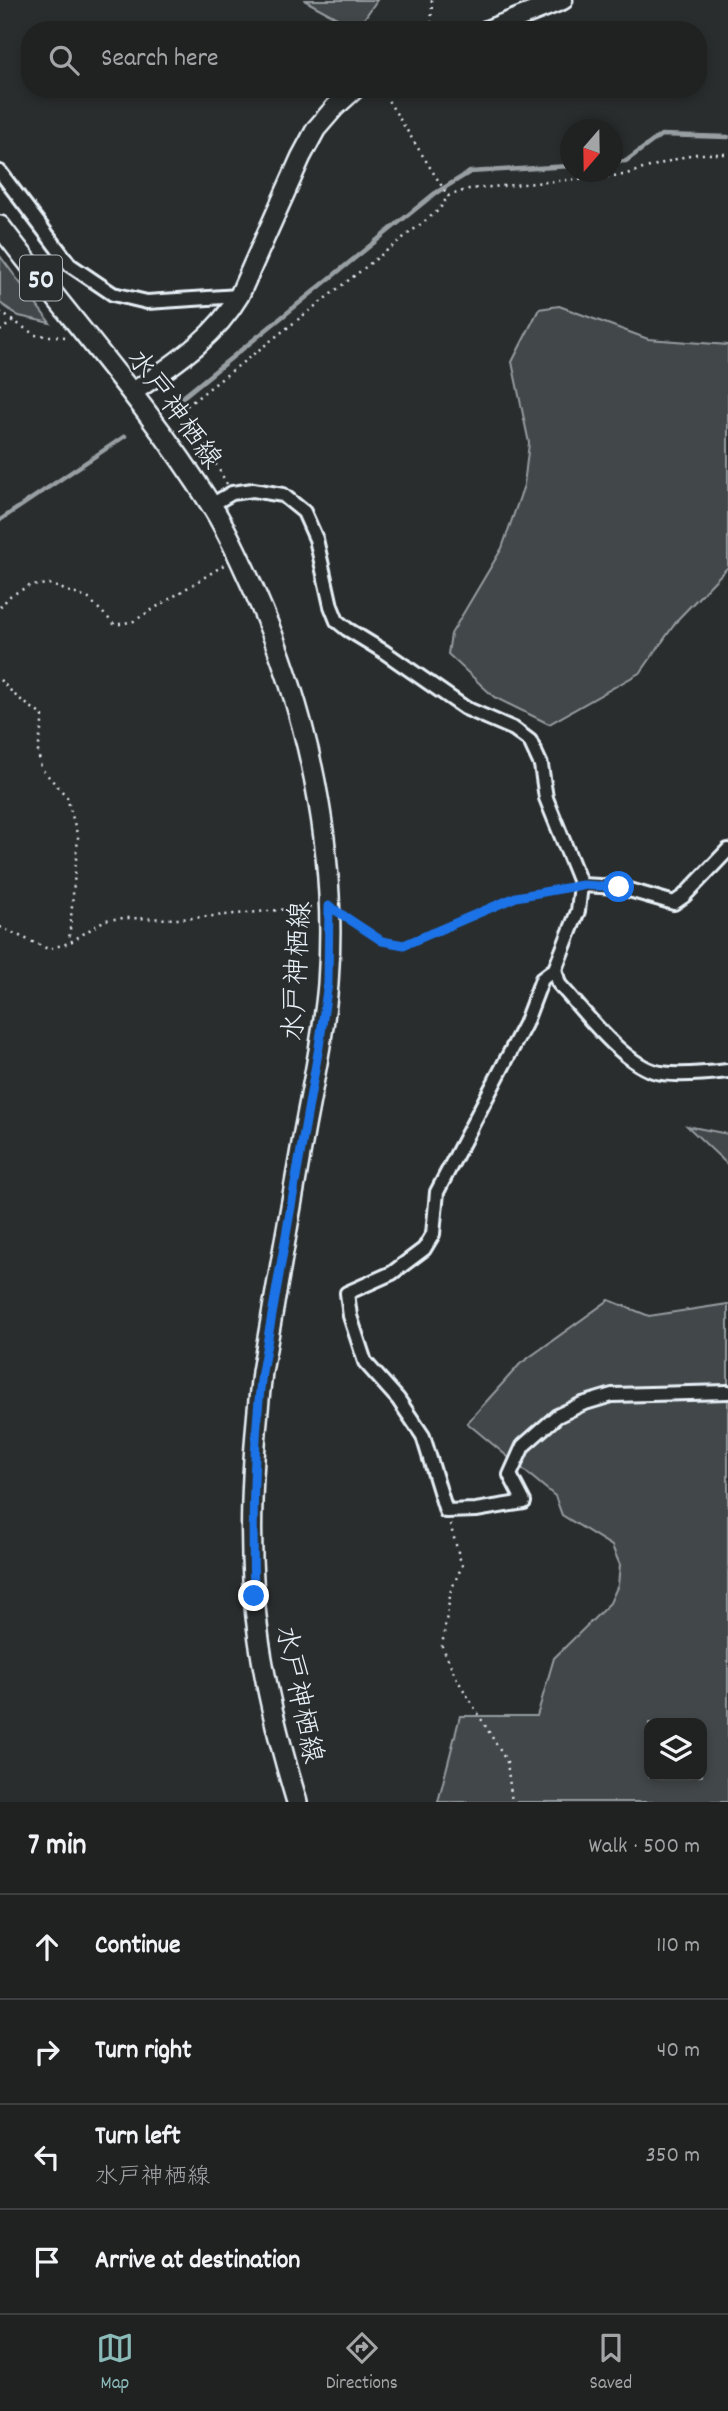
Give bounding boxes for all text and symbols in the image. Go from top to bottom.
search box [21,21,707,98]
icon: search [45,41,83,79]
text: Search here [101,41,219,78]
north arrow [560,119,623,182]
road number: 50 [20,256,62,300]
street label: 水戸神栖線 [115,343,229,479]
route start [603,871,634,902]
street label: 水戸神栖線 [276,900,324,1042]
route end [238,1580,269,1611]
street label: 水戸神栖線 [262,1622,330,1768]
map controls [644,1718,707,1781]
button: layers [644,1718,707,1781]
text: 7 min [28,1826,86,1869]
text: Walk · 500 m [589,1831,700,1864]
icon: ahead [28,1928,66,1966]
text: Continue [95,1928,180,1965]
text: 110 m [656,1930,700,1963]
icon: right [28,2033,66,2071]
text: Turn right [95,2033,192,2070]
text: 40 m [657,2035,700,2068]
text: Turn left [95,2119,181,2156]
icon: left [28,2138,66,2176]
text: 350 m [646,2140,700,2173]
text: 水戸神栖線 [95,2162,210,2195]
icon: arrive [28,2243,66,2281]
text: Arrive at destination [95,2243,300,2280]
tab: Map [96,2329,134,2398]
tab: Directions [326,2329,398,2398]
tab: Saved [590,2329,632,2398]

